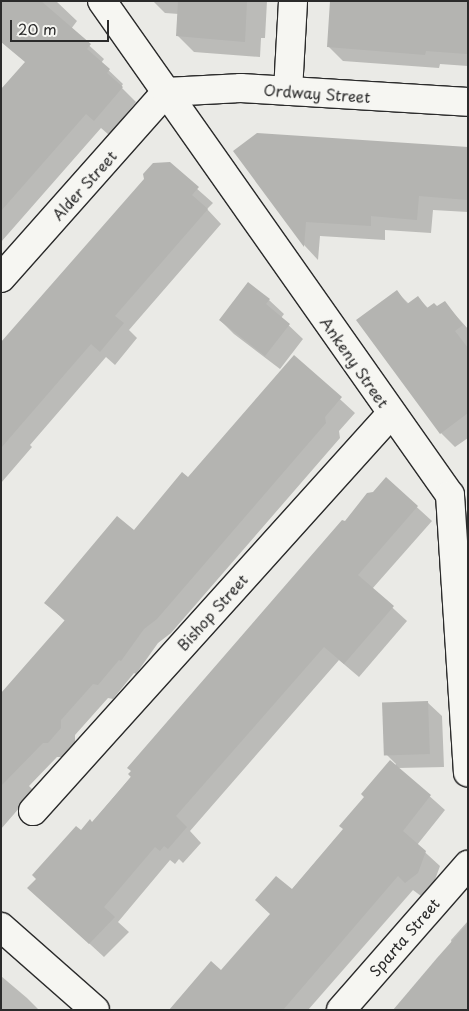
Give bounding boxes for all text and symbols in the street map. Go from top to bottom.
scale bar [12,10,111,42]
text: 20 m [18,17,57,40]
street label: Ordway Street [263,80,371,106]
street label: Alder Street [48,146,120,224]
street label: Ankeny Street [317,313,393,411]
street label: Bishop Street [173,570,251,654]
street label: Sparta Street [365,893,443,981]

